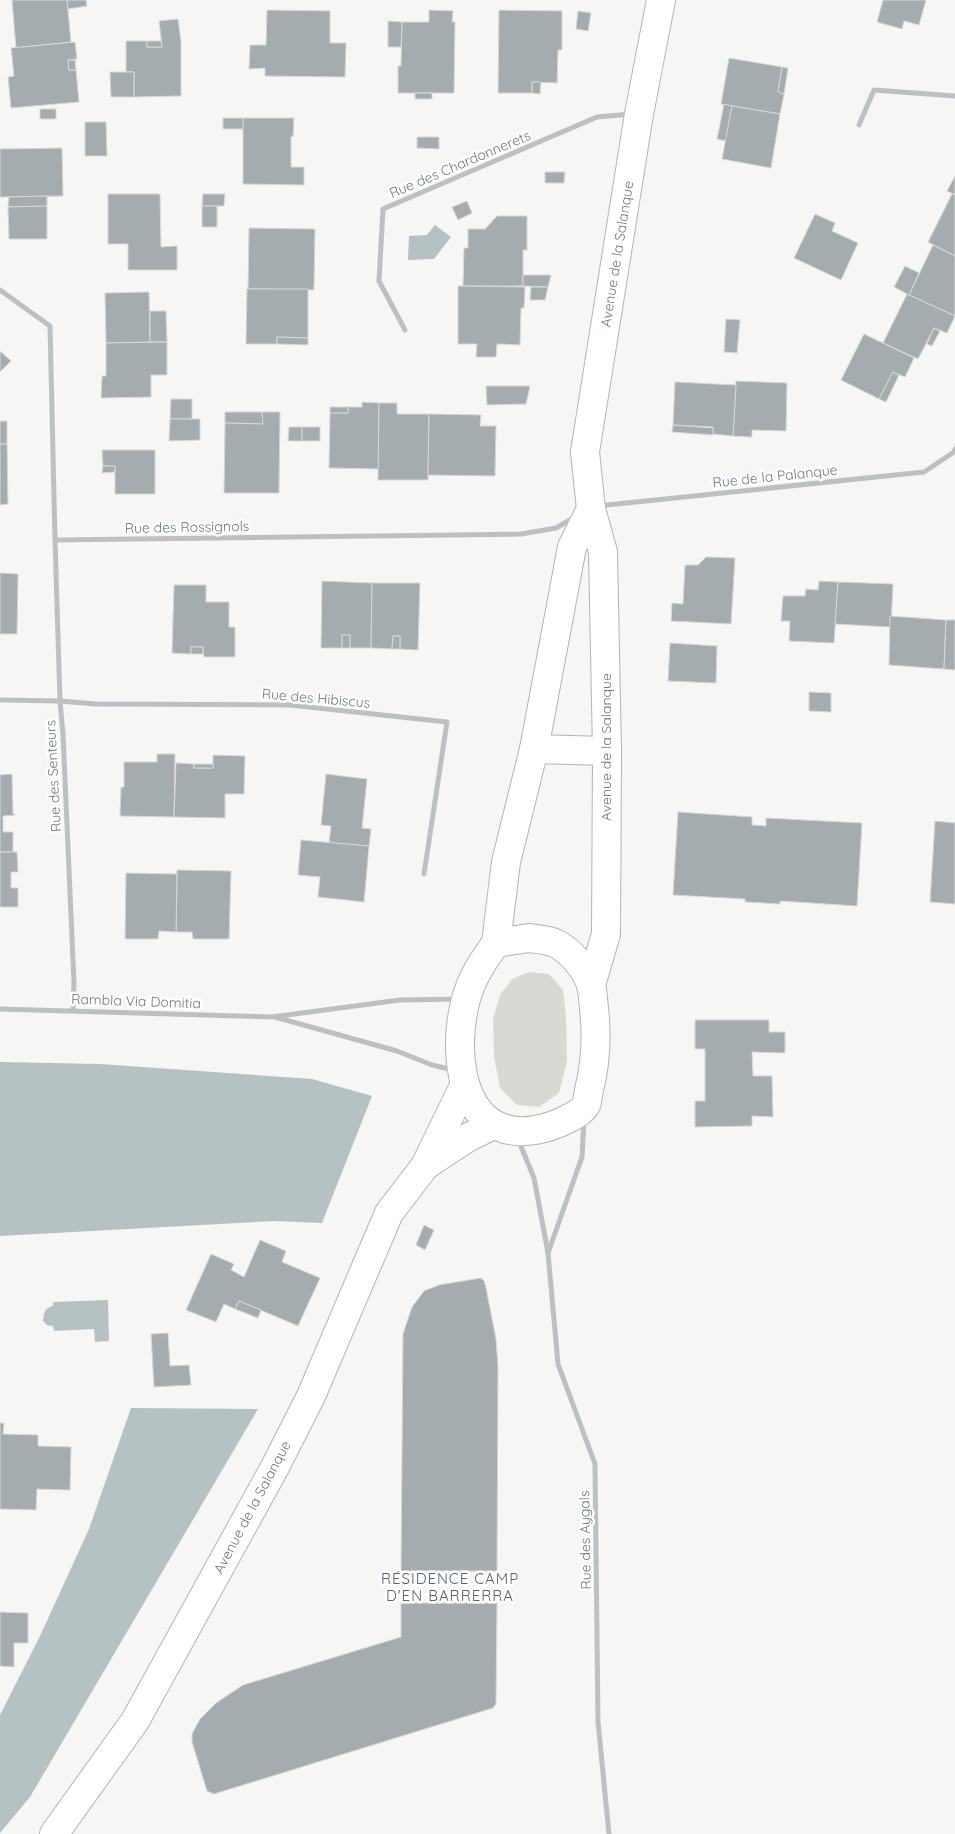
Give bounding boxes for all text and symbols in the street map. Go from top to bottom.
street label: Rue des Chardonnerets [387,126,533,202]
street label: Avenue de la Salanque [597,179,637,328]
street label: Rue de la Palanque [712,460,838,492]
street label: Rue des Rossignols [125,517,249,537]
street label: Avenue de la Salanque [597,673,615,821]
street label: Rue des Hibiscus [261,684,371,712]
street label: Rue des Senteurs [41,720,65,832]
street label: Rambla Via Domitia [71,990,201,1012]
street label: Avenue de la Salanque [209,1437,295,1577]
street label: Rue des Aygals [575,1490,595,1590]
district label: RÉSIDENCE CAMP D'EN BARRERRA [381,1569,519,1605]

